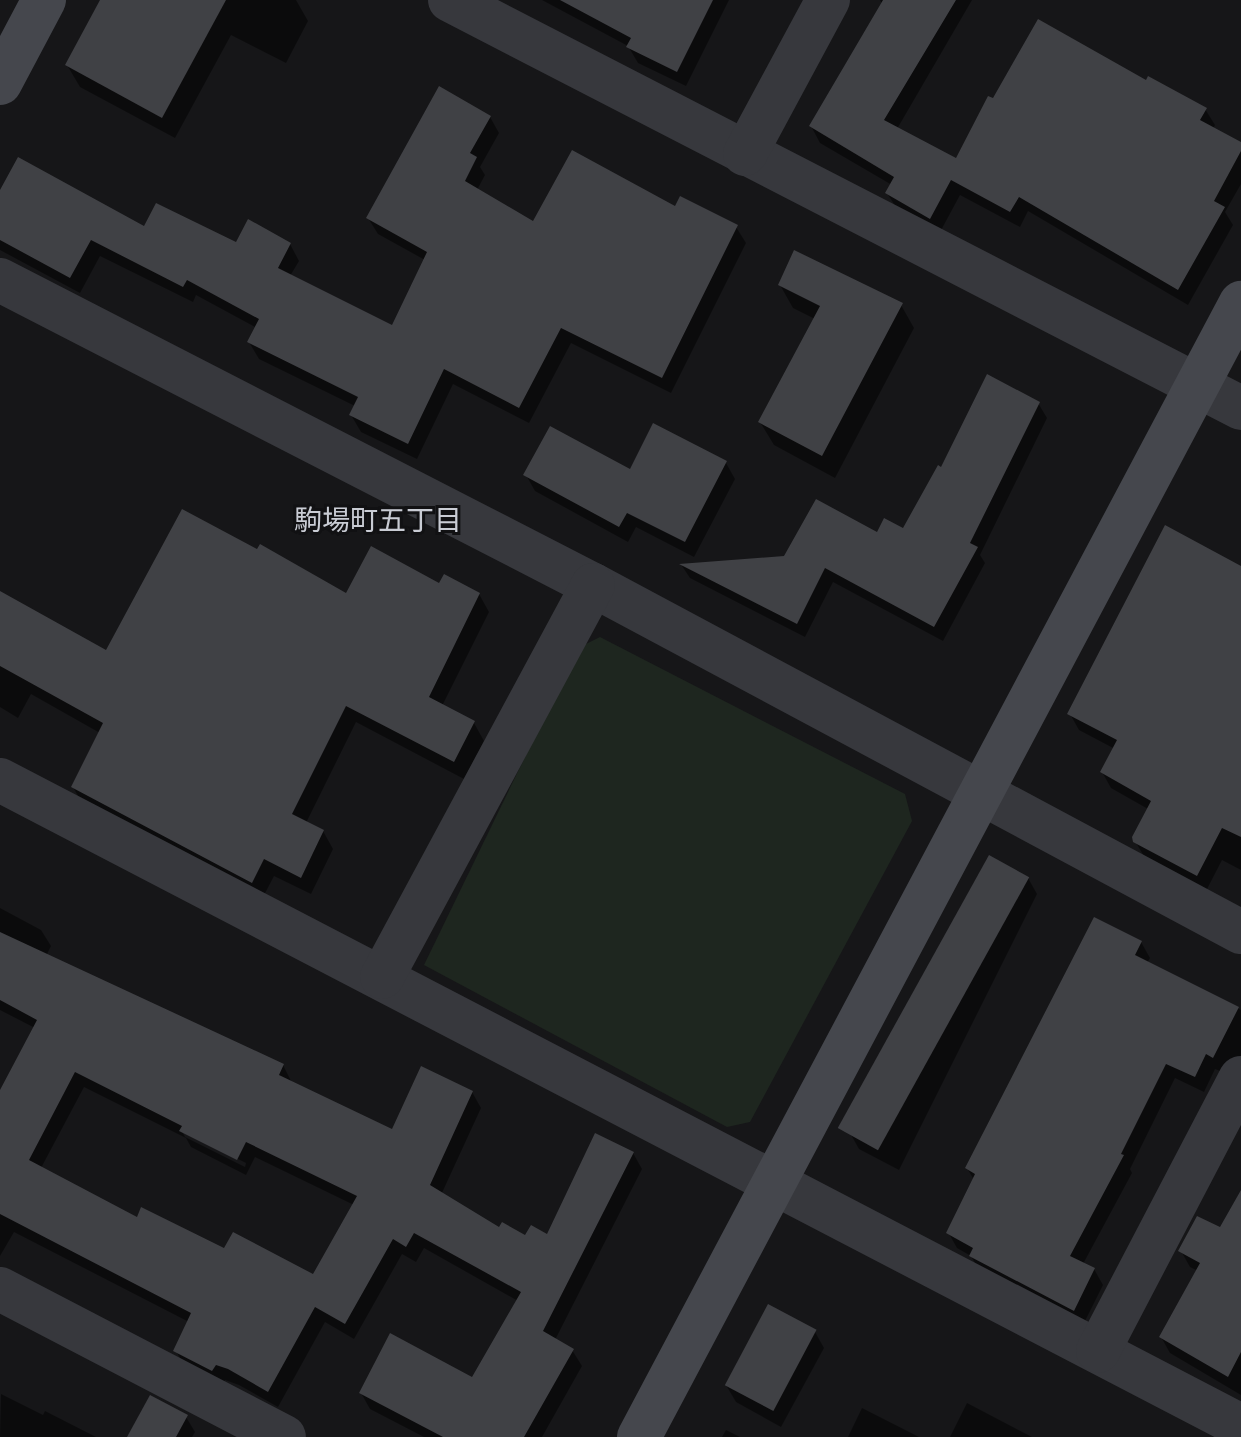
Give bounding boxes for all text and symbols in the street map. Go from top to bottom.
district label: 駒場町五丁目 [294,503,462,537]

